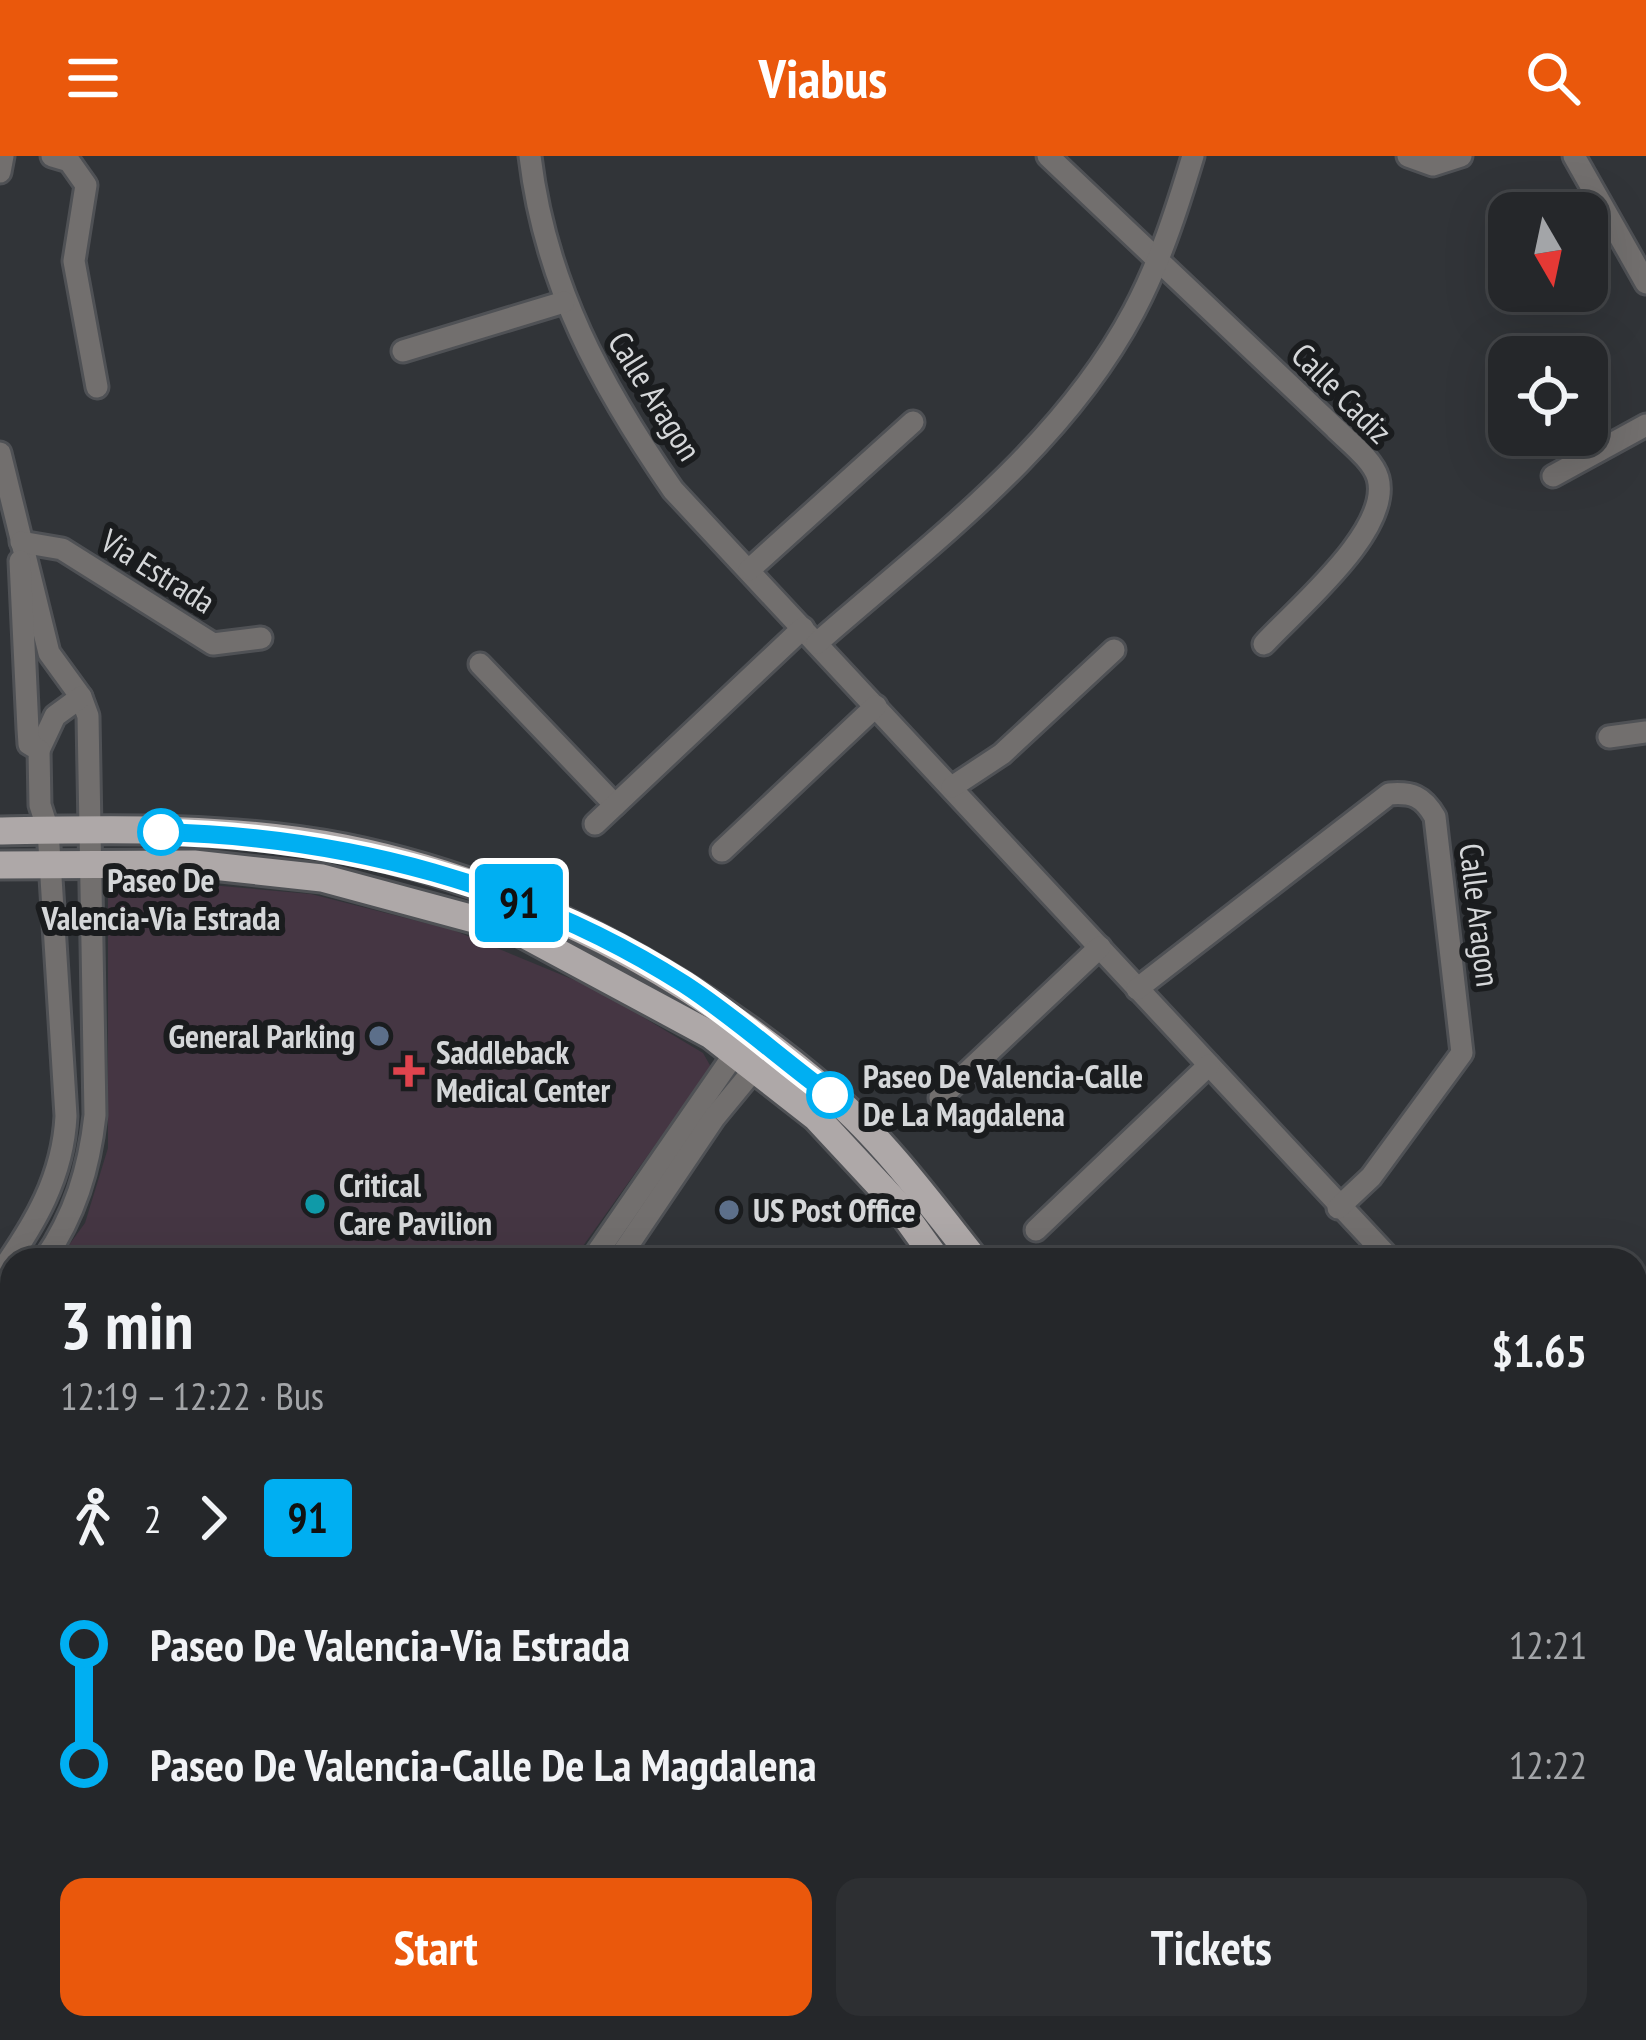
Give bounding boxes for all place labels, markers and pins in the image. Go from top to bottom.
marker: Paseo De Valencia-Via Estrada [139,810,183,854]
place label: Paseo De Valencia-Via Estrada [41,858,280,939]
place label: General Parking [169,1014,355,1057]
marker: General Parking [366,1023,392,1049]
place label: Saddleback Medical Center [436,1030,611,1111]
place label: Paseo De Valencia-Calle De La Magdalena [863,1054,1143,1135]
marker: Saddleback Medical Center [393,1055,425,1087]
marker: Paseo De Valencia-Calle De La Magdalena [808,1073,852,1117]
place label: Critical Care Pavilion [339,1163,492,1244]
place label: US Post Office [753,1188,916,1231]
marker: Critical Care Pavilion [302,1191,328,1217]
marker: US Post Office [716,1197,742,1223]

